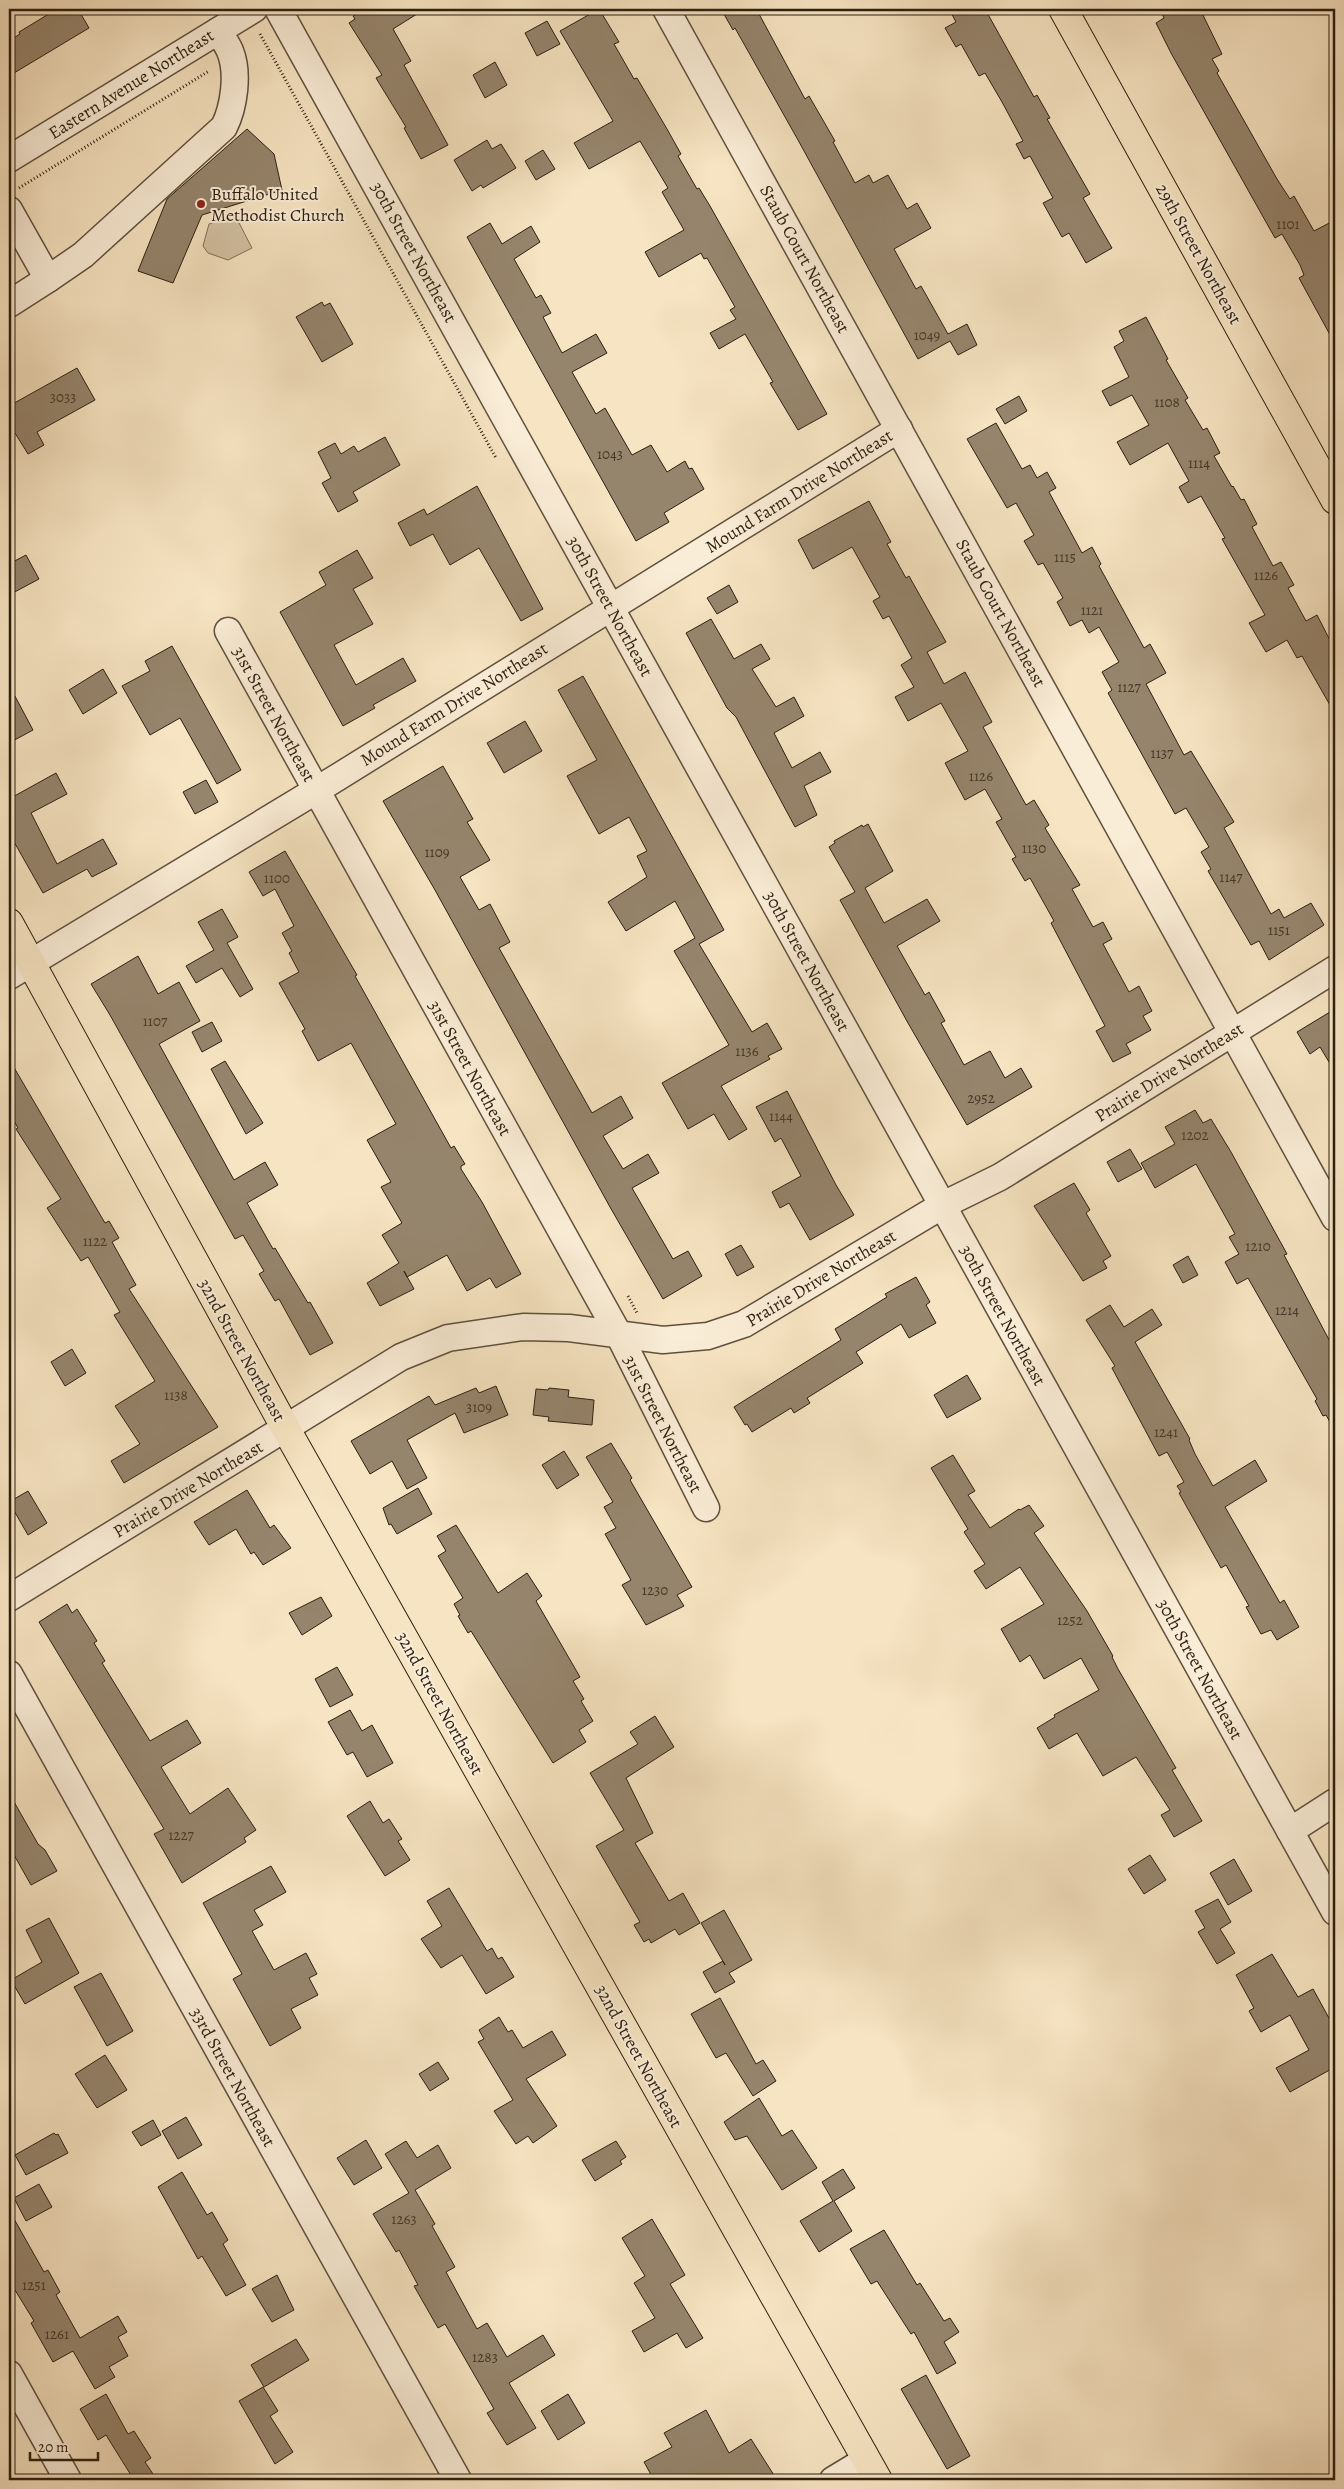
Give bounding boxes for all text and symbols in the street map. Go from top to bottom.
street label: Eastern Avenue Northeast [44,23,218,145]
street label: 30th Street Northeast [365,177,463,327]
street label: 29th Street Northeast [1150,179,1248,329]
street label: Staub Court Northeast [754,181,856,337]
place label: Buffalo United Methodist Church [211,182,345,227]
marker: Buffalo United Methodist Church [195,198,207,210]
house number: 1101 [1276,214,1300,234]
house number: 1049 [914,325,941,345]
house number: 3033 [50,387,76,407]
house number: 1108 [1154,392,1180,412]
street label: Mound Farm Drive Northeast [701,423,897,559]
house number: 1043 [597,444,623,464]
house number: 1114 [1188,453,1210,473]
street label: 30th Street Northeast [561,531,659,681]
street label: Staub Court Northeast [950,535,1052,691]
house number: 1115 [1054,547,1076,567]
house number: 1126 [1254,565,1278,585]
house number: 1121 [1081,600,1103,620]
street label: Mound Farm Drive Northeast [356,636,552,772]
street label: 31st Street Northeast [227,642,321,786]
house number: 1127 [1117,677,1142,697]
house number: 1137 [1151,743,1174,763]
house number: 1126 [969,766,993,786]
house number: 1130 [1022,838,1046,858]
house number: 1109 [424,842,450,862]
house number: 1147 [1219,867,1243,887]
house number: 1100 [264,868,290,888]
street label: 30th Street Northeast [758,886,856,1036]
house number: 1151 [1268,920,1290,940]
street label: 31st Street Northeast [423,996,517,1140]
house number: 1107 [143,1011,168,1031]
street label: Prairie Drive Northeast [1090,1016,1248,1128]
house number: 1136 [735,1041,759,1061]
house number: 2952 [967,1088,995,1108]
house number: 1144 [769,1106,793,1126]
house number: 1202 [1181,1125,1209,1145]
street label: Prairie Drive Northeast [741,1224,901,1332]
house number: 1122 [83,1231,107,1251]
house number: 1210 [1245,1236,1271,1256]
street label: 30th Street Northeast [954,1240,1052,1390]
street label: 32nd Street Northeast [193,1274,291,1426]
house number: 1214 [1275,1300,1299,1320]
street label: 31st Street Northeast [618,1351,708,1497]
house number: 1138 [164,1385,188,1405]
house number: 3109 [466,1397,492,1417]
house number: 1241 [1154,1422,1178,1442]
street label: Prairie Drive Northeast [108,1435,268,1543]
house number: 1230 [642,1580,668,1600]
street label: 30th Street Northeast [1151,1594,1249,1744]
house number: 1252 [1057,1610,1083,1630]
street label: 32nd Street Northeast [391,1627,489,1779]
house number: 1227 [168,1825,195,1845]
street label: 32nd Street Northeast [590,1980,688,2132]
street label: 33rd Street Northeast [185,2003,281,2151]
house number: 1263 [391,2209,417,2229]
house number: 1251 [22,2275,46,2295]
house number: 1261 [45,2324,69,2344]
house number: 1283 [472,2347,498,2367]
scale bar [30,2429,98,2461]
text: 20 m [38,2437,69,2457]

